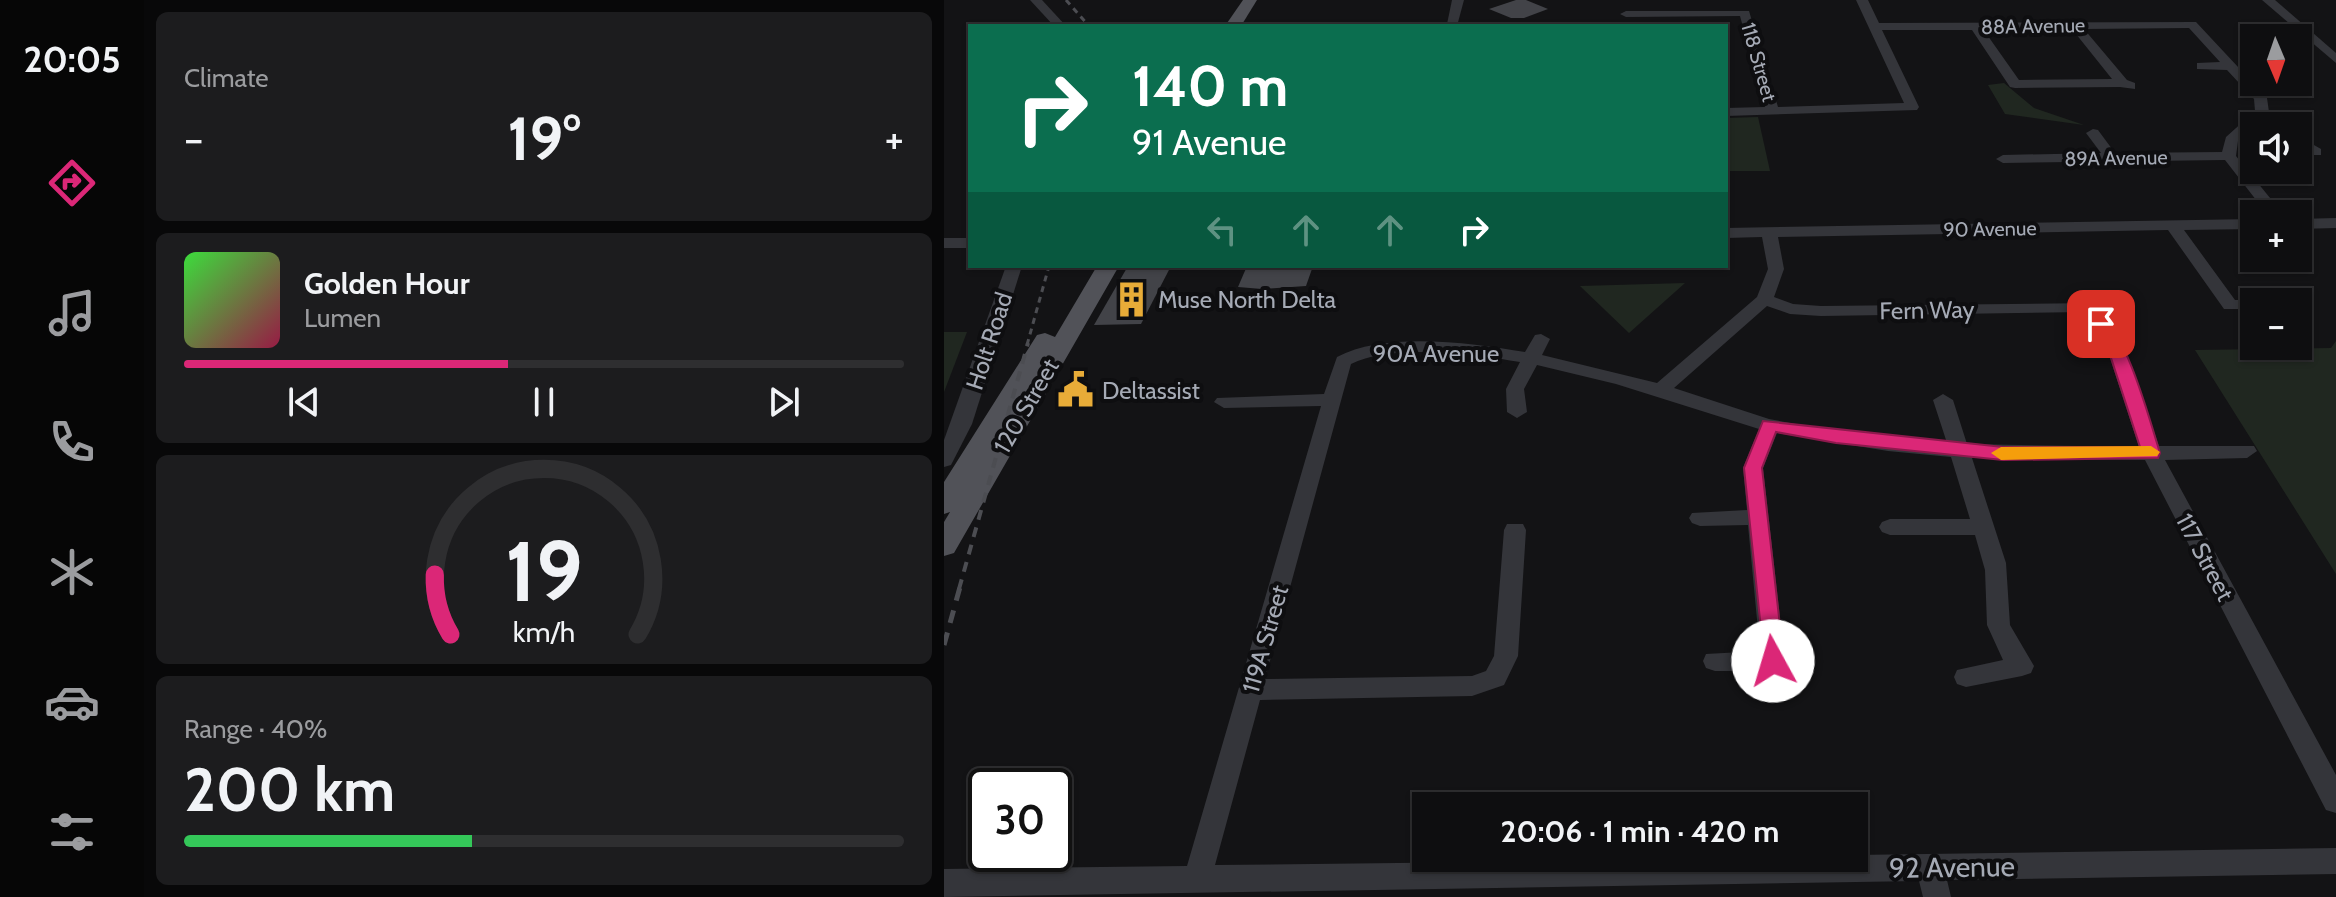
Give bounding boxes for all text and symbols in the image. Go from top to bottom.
street label: 88A Avenue [1981,13,2085,39]
street label: 118 Street [1736,20,1782,105]
north arrow [2240,24,2312,96]
map controls [2240,24,2312,360]
text: 20:05 [23,37,121,81]
text: 140 m [1132,52,1288,120]
icon: right [1000,56,1104,160]
text: Climate [184,62,269,94]
text: 19° [507,102,581,175]
text: − [184,112,203,165]
text: + [885,112,904,165]
button: sound [2240,112,2312,184]
text: 91 Avenue [1132,120,1286,164]
street label: 89A Avenue [2064,145,2168,171]
icon: directions [44,155,100,211]
button: + [2240,200,2312,272]
icon: left [1200,208,1244,252]
icon: ahead [1284,208,1328,252]
icon: ahead [1368,208,1412,252]
icon: right [1452,208,1496,252]
street label: 90 Avenue [1943,216,2037,242]
text: Golden Hour [304,265,470,302]
building icon: Muse North Delta [1113,280,1151,318]
icon: music [44,285,100,341]
place label: Muse North Delta [1158,285,1336,314]
button: − [2240,288,2312,360]
street label: Holt Road [960,289,1018,393]
pin [2067,290,2135,358]
street label: Fern Way [1879,295,1975,325]
text: Lumen [304,302,381,334]
icon: arrive [2079,302,2123,346]
street label: 90A Avenue [1373,339,1499,368]
street label: 120 Street [987,354,1065,458]
public building icon: Deltassist [1057,371,1095,409]
place label: Deltassist [1102,376,1200,405]
icon: previous [282,380,326,424]
icon: pause [522,380,566,424]
icon: next [762,380,806,424]
icon: phone [44,414,100,470]
street label: 117 Street [2170,508,2240,606]
text: 19 [505,521,583,622]
icon: climate [44,544,100,600]
street label: 119A Street [1236,582,1294,696]
text: km/h [513,614,575,649]
position arrow [1731,619,1815,703]
icon: car [44,674,100,730]
text: Range · 40% [184,713,327,745]
text: 200 km [184,753,395,826]
speed limit sign: 30 [968,768,1072,872]
icon: filters [44,804,100,860]
text: 20:06 · 1 min · 420 m [1501,813,1779,850]
street label: 92 Avenue [1889,849,2015,885]

